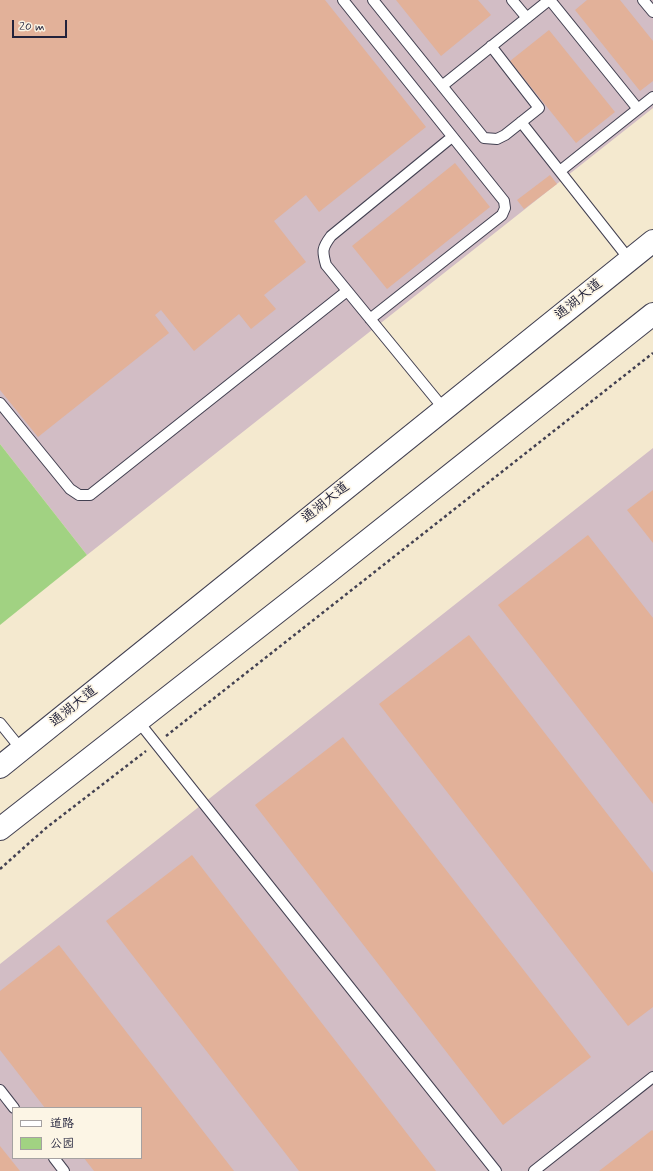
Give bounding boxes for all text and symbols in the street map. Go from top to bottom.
scale bar [14,12,69,38]
text: 20 m [19,19,45,35]
street label: 通湖大道 [552,276,606,324]
street label: 通湖大道 [299,479,353,527]
street label: 通湖大道 [47,683,101,731]
legend [12,1107,142,1159]
text: 道路 [50,1116,74,1132]
text: 公园 [50,1136,74,1152]

